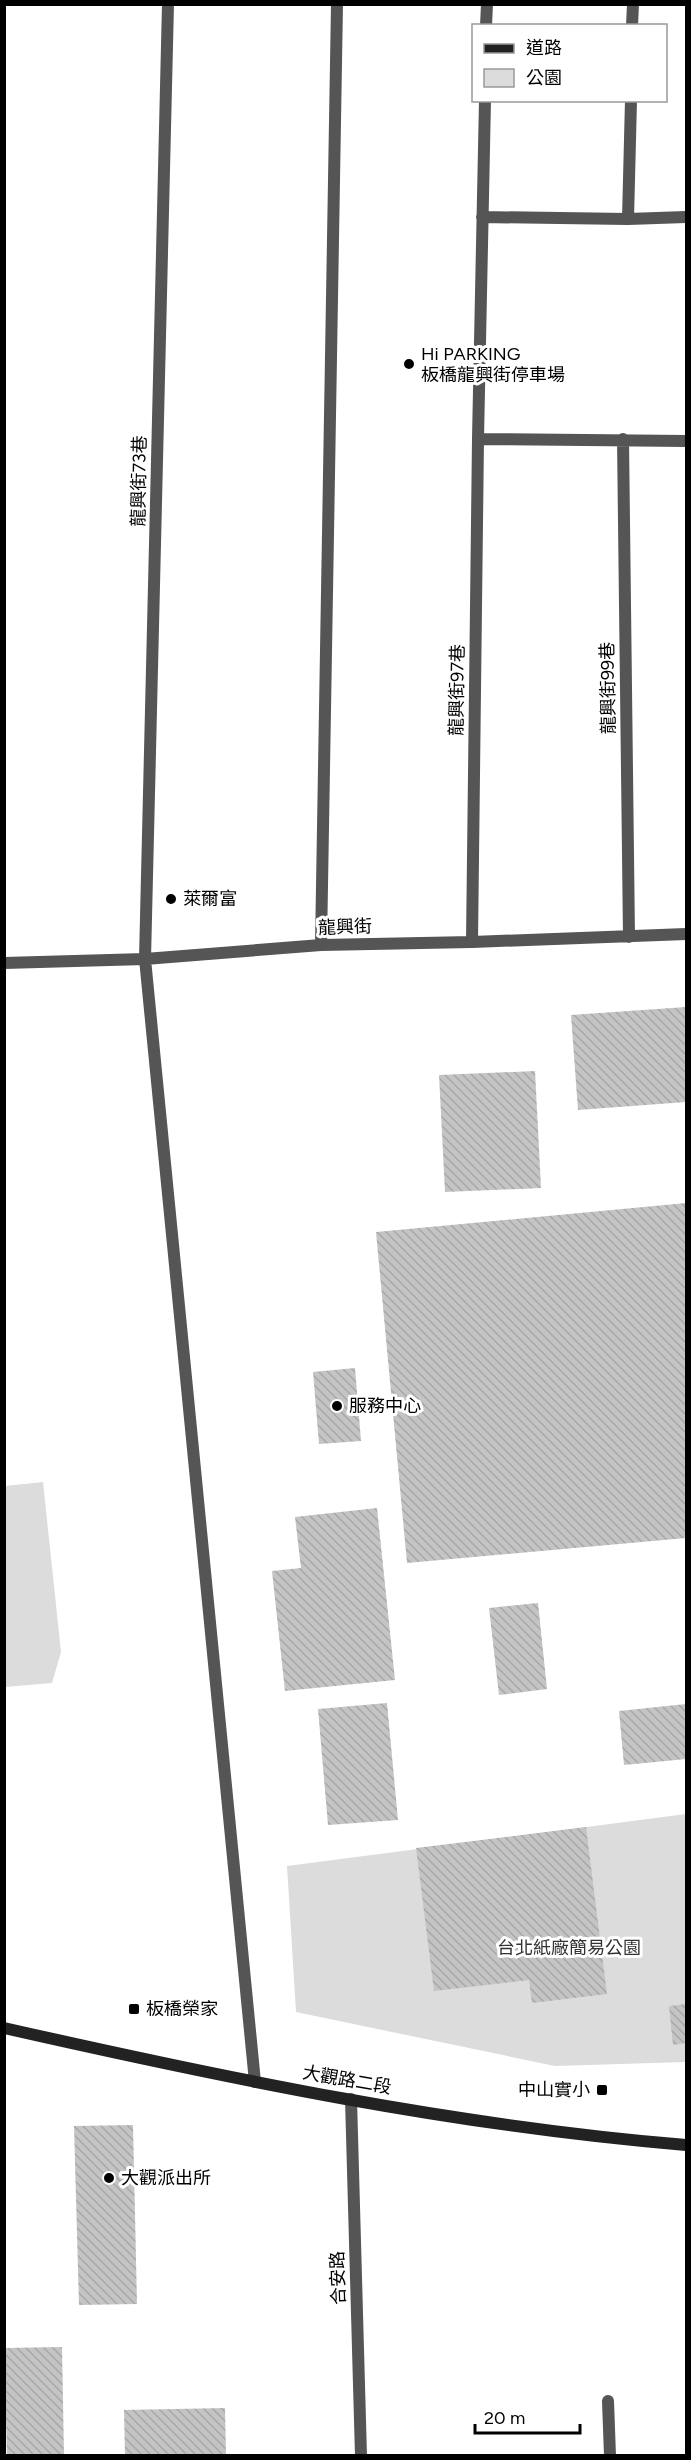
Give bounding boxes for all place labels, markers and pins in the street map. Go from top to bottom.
place label: Hi PARKING 板橋龍興街停車場 [421,343,565,386]
marker: Hi PARKING 板橋龍興街停車場 [402,357,416,371]
place label: 萊爾富 [183,888,237,910]
marker: 萊爾富 [164,892,178,906]
place label: 服務中心 [349,1395,421,1417]
marker: 服務中心 [330,1399,344,1413]
place label: 板橋榮家 [146,1998,218,2020]
marker: 板橋榮家 [127,2002,141,2016]
place label: 中山實小 [518,2079,590,2101]
marker: 中山實小 [595,2083,609,2097]
place label: 大觀派出所 [121,2167,211,2189]
marker: 大觀派出所 [102,2171,116,2185]

